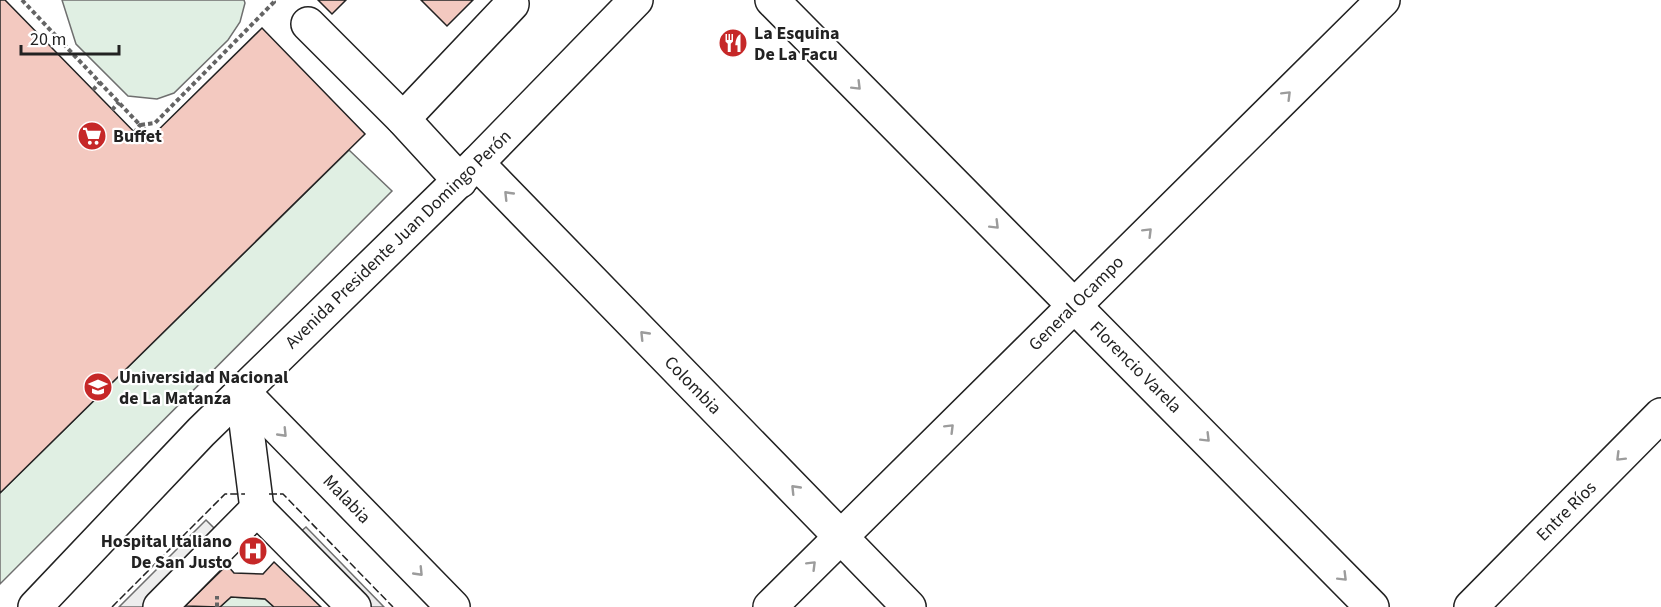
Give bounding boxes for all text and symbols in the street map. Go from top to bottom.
scale bar [21,18,118,56]
place label: La Esquina De La Facu [754,21,840,67]
text: 20 m [30,27,66,52]
restaurant icon: La Esquina De La Facu [717,27,749,59]
one-way arrow [850,79,861,90]
one-way arrow [1279,91,1290,102]
supermarket icon: Buffet [76,120,108,152]
place label: Buffet [113,124,162,149]
street label: Avenida Presidente Juan Domingo Perón [280,124,517,355]
one-way arrow [505,191,516,202]
one-way arrow [987,217,998,228]
one-way arrow [1141,228,1152,239]
street label: General Ocampo [1023,250,1130,357]
street label: Florencio Varela [1084,316,1187,419]
one-way arrow [641,331,652,342]
street label: Colombia [658,350,727,420]
place label: Universidad Nacional de La Matanza [119,365,288,411]
school or university icon: Universidad Nacional de La Matanza [82,371,114,403]
one-way arrow [943,424,953,435]
one-way arrow [275,426,286,437]
one-way arrow [1198,431,1209,442]
one-way arrow [1616,449,1627,460]
street label: Malabia [317,469,376,529]
street label: Entre Ríos [1531,476,1602,547]
one-way arrow [791,486,802,496]
place label: Hospital Italiano De San Justo [101,529,232,575]
hospital icon: Hospital Italiano De San Justo [237,535,269,567]
one-way arrow [804,562,815,573]
one-way arrow [412,566,423,576]
one-way arrow [1335,569,1346,580]

